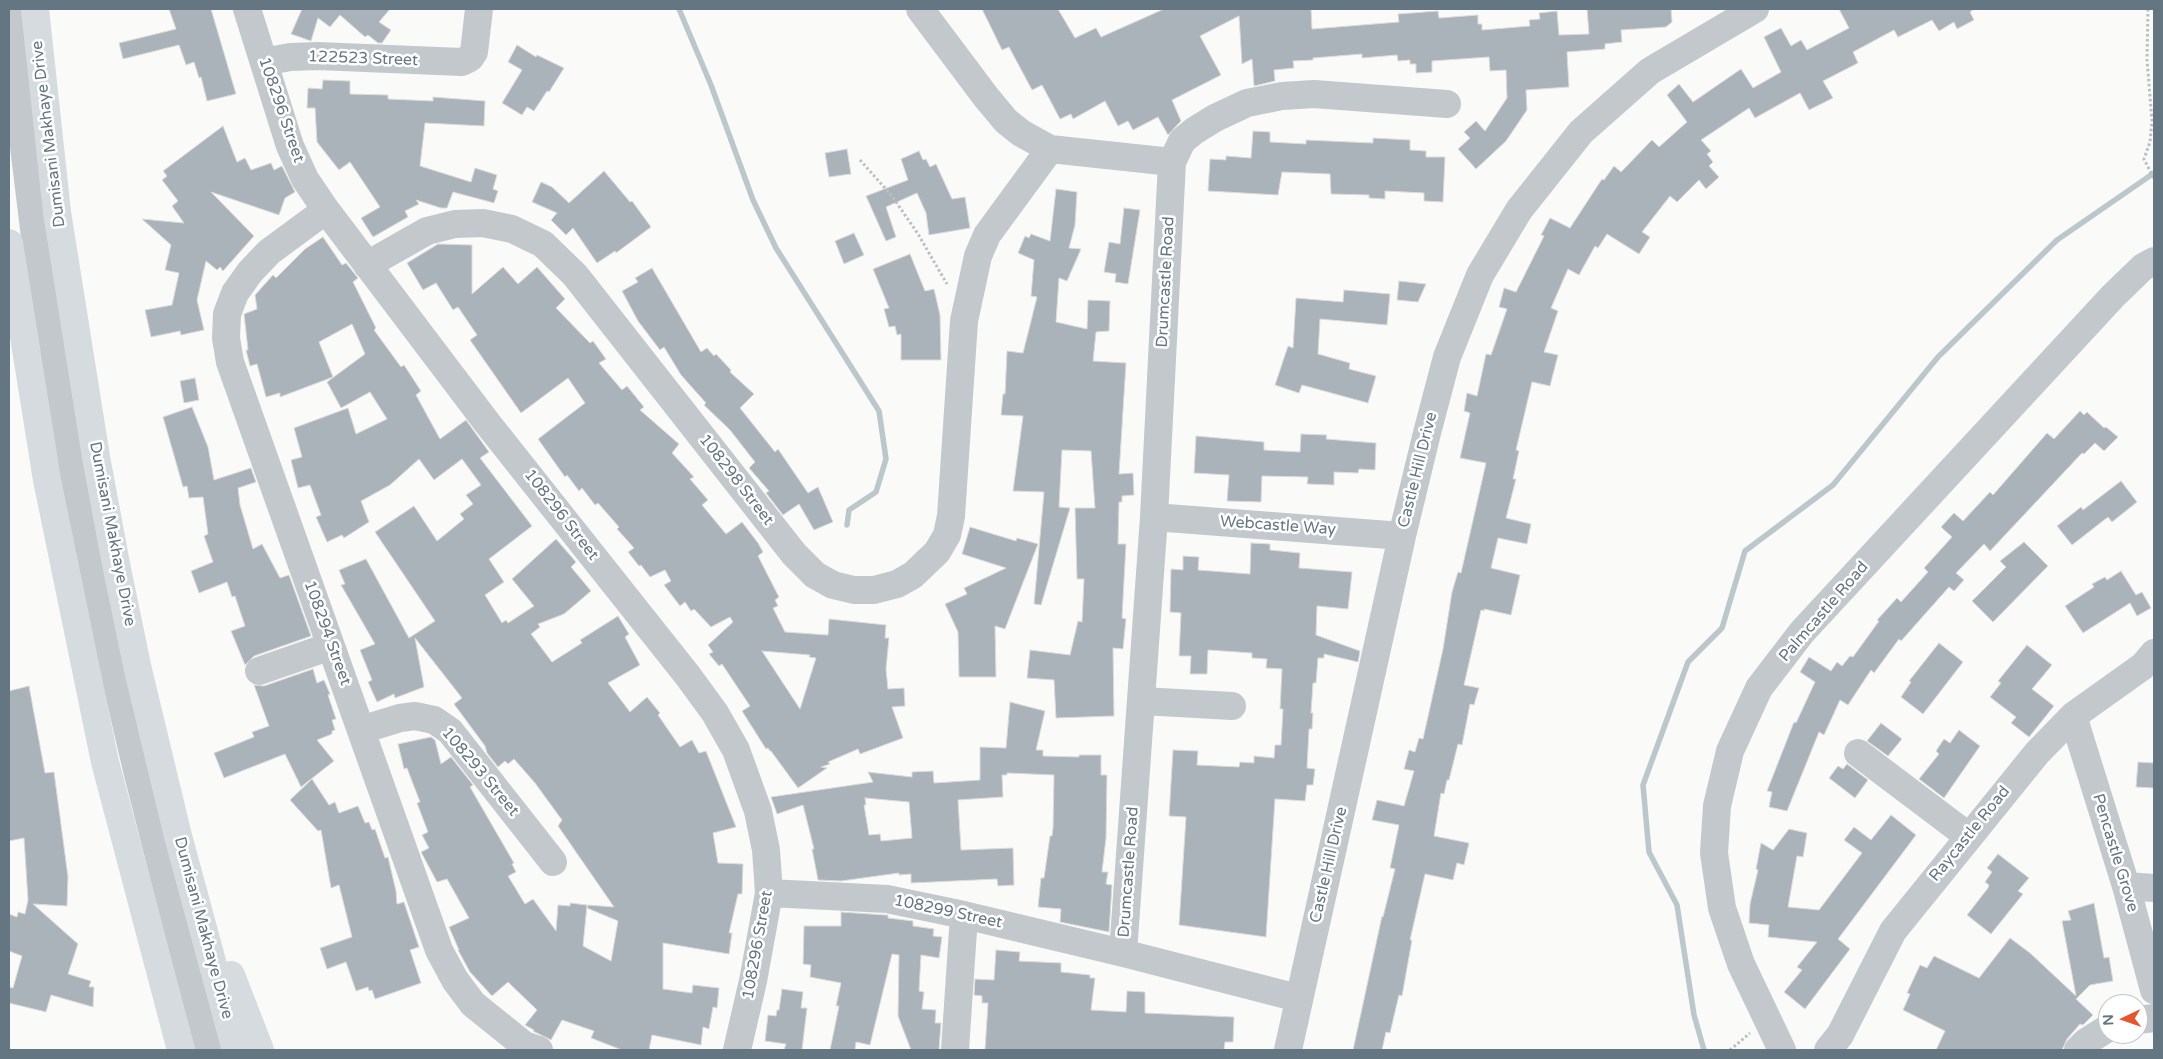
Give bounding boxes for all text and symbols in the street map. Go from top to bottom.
street label: Dumisani Makhaye Drive [28,40,70,228]
street label: 122523 Street [308,47,418,71]
street label: 108296 Street [254,55,308,165]
street label: Drumcastle Road [1153,216,1179,348]
street label: Castle Hill Drive [1394,410,1442,530]
street label: 108298 Street [695,431,777,529]
street label: Dumisani Makhaye Drive [85,440,139,628]
street label: 108296 Street [520,466,602,564]
street label: Webcastle Way [1219,512,1337,540]
street label: Palmcastle Road [1775,558,1873,666]
street label: 108294 Street [299,578,355,688]
street label: 108293 Street [437,724,523,820]
street label: Raycastle Road [1926,782,2014,886]
street label: Pencastle Grove [2088,791,2142,915]
street label: Castle Hill Drive [1306,805,1352,925]
street label: Drumcastle Road [1115,806,1143,938]
street label: Dumisani Makhaye Drive [169,835,237,1021]
street label: 108296 Street [739,889,777,1001]
street label: 108299 Street [892,891,1004,933]
north arrow [2098,994,2148,1044]
text: N [2100,1014,2117,1026]

